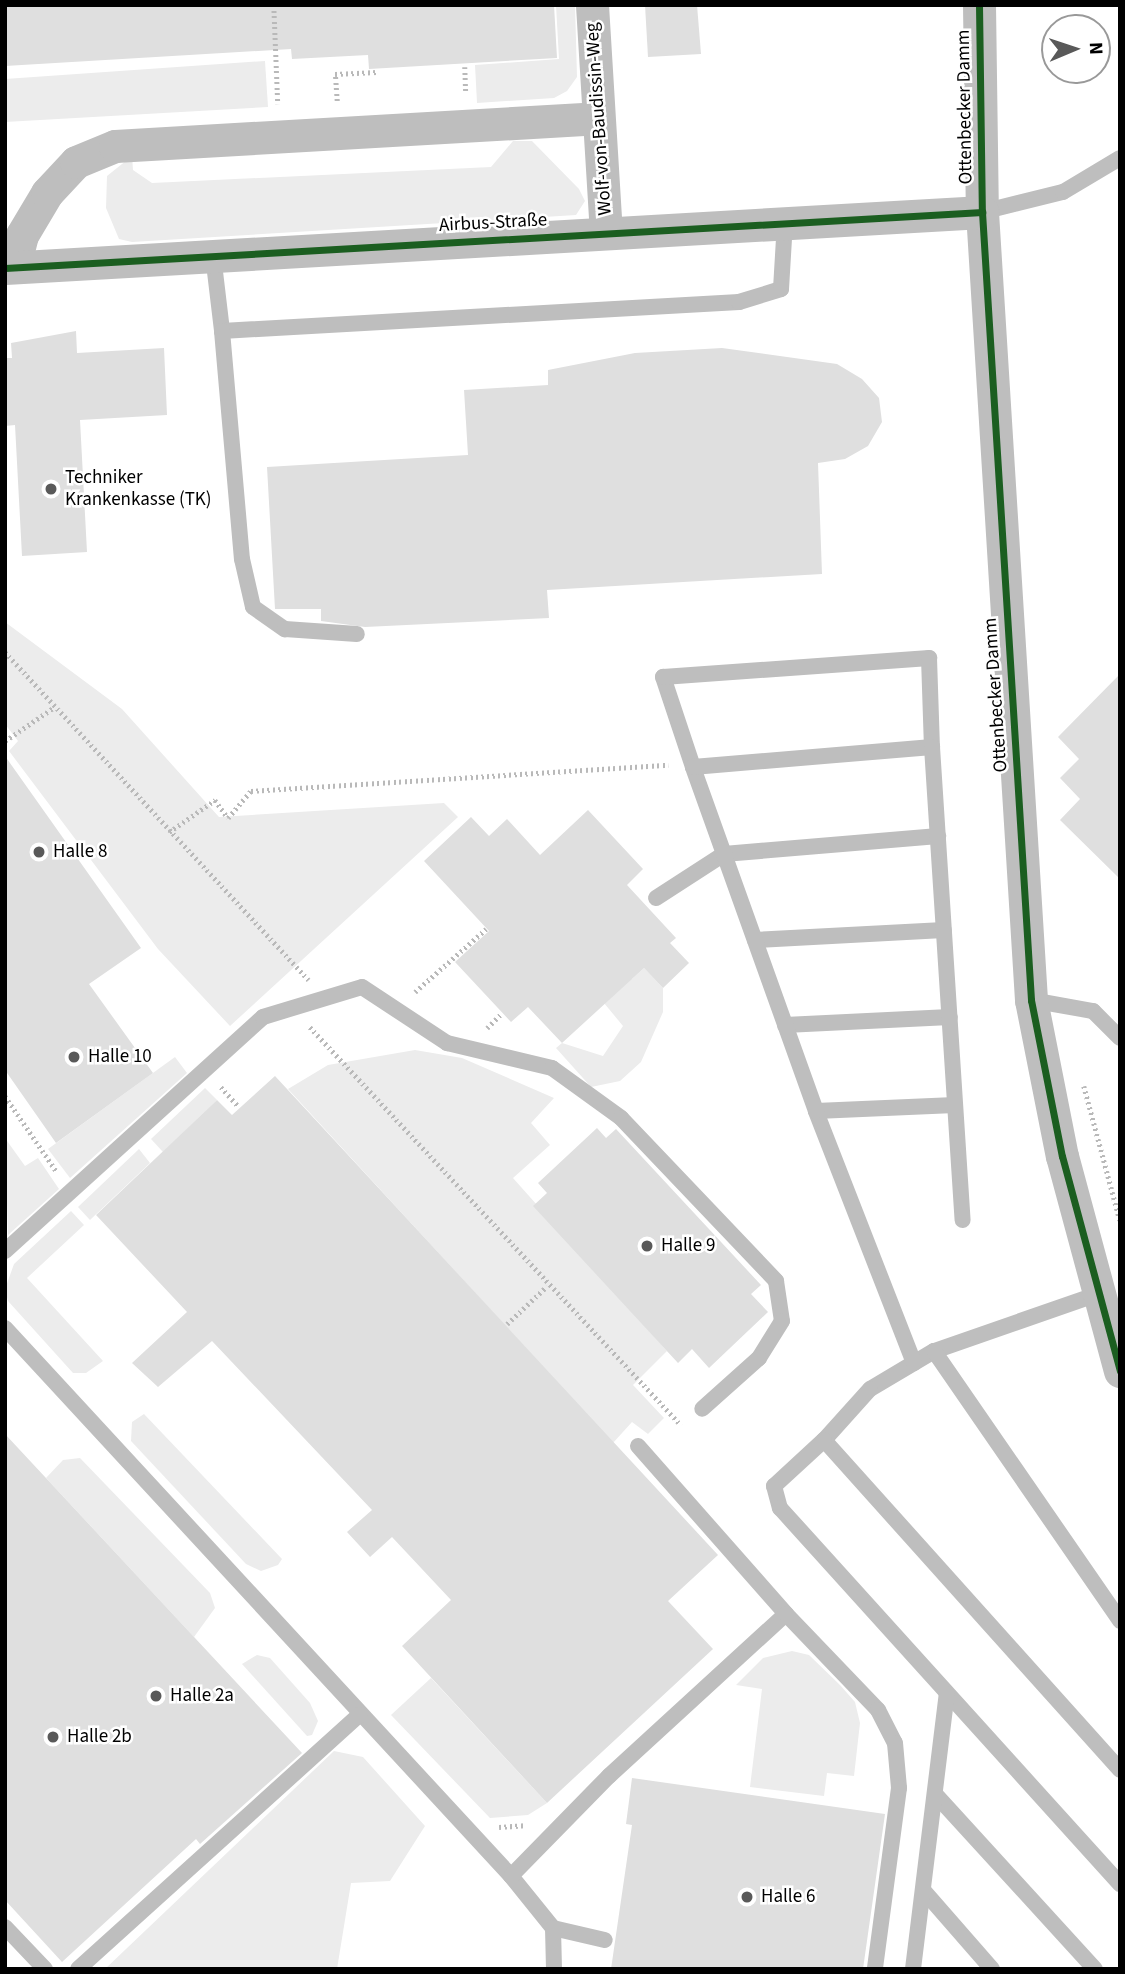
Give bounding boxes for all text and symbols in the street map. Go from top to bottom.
north arrow [1041,14,1111,84]
street label: Wolf-von-Baudissin-Weg [581,22,617,216]
street label: Ottenbecker Damm [952,29,978,185]
text: N [1082,42,1109,55]
street label: Airbus-Straße [438,209,548,237]
place label: Techniker Krankenkasse (TK) [65,467,212,511]
marker: Techniker Krankenkasse (TK) [43,481,59,497]
street label: Ottenbecker Damm [979,617,1013,773]
place label: Halle 8 [53,841,107,863]
marker: Halle 8 [31,844,47,860]
place label: Halle 10 [88,1046,152,1068]
marker: Halle 10 [66,1049,82,1065]
place label: Halle 9 [661,1235,715,1257]
marker: Halle 9 [639,1238,655,1254]
place label: Halle 2a [170,1685,234,1707]
marker: Halle 2a [148,1688,164,1704]
place label: Halle 2b [67,1726,132,1748]
marker: Halle 2b [45,1729,61,1745]
place label: Halle 6 [761,1886,815,1908]
marker: Halle 6 [739,1889,755,1905]

